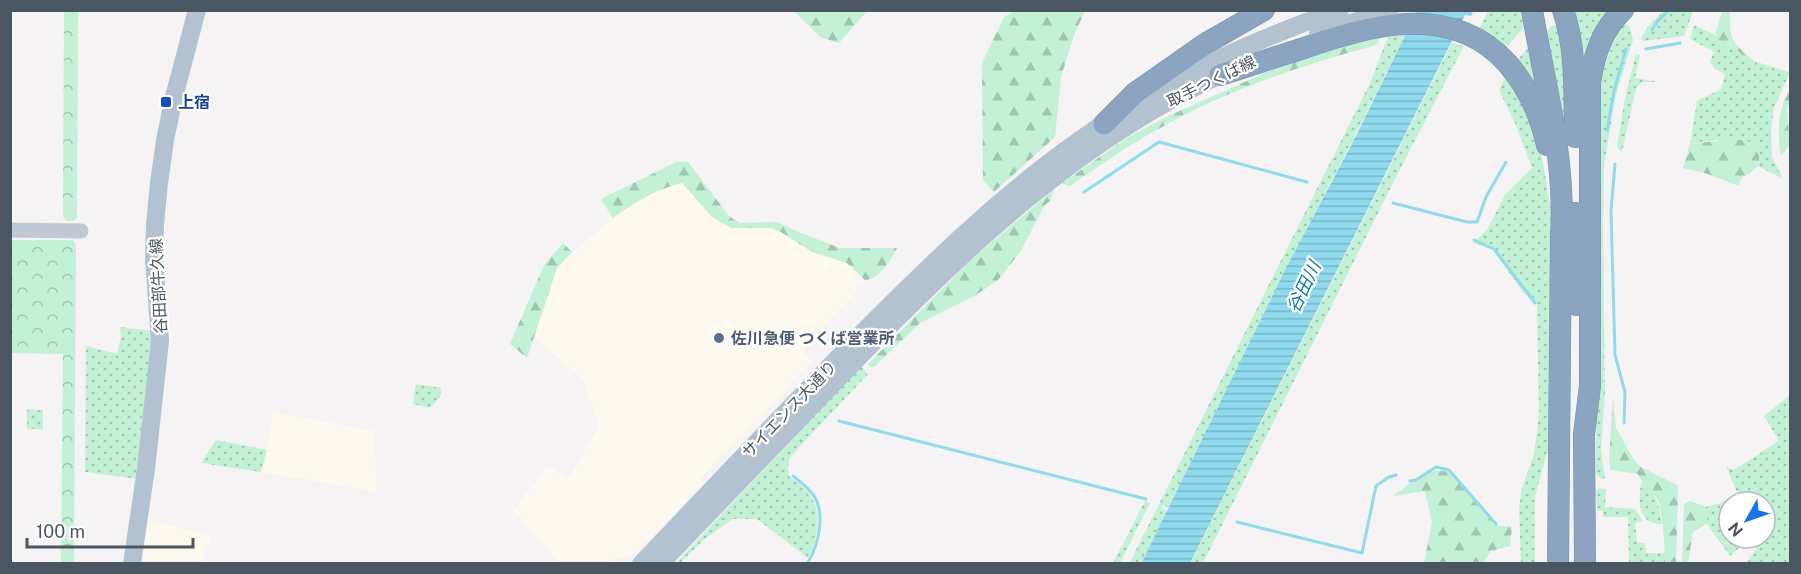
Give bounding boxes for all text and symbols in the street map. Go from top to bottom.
street label: 取手つくば線 [1164,52,1259,111]
place label: 上宿 [178,93,210,112]
marker: 上宿 [159,95,173,109]
street label: 谷田部牛久線 [146,238,170,334]
water label: 谷田川 [1282,256,1326,316]
place label: 佐川急便 つくば営業所 [730,329,895,348]
marker: 佐川急便 つくば営業所 [712,331,726,345]
street label: サイエンス大通り [738,357,840,462]
north arrow [1717,490,1777,550]
scale bar [27,511,194,549]
text: N [1725,518,1747,540]
text: 100 m [36,521,85,542]

